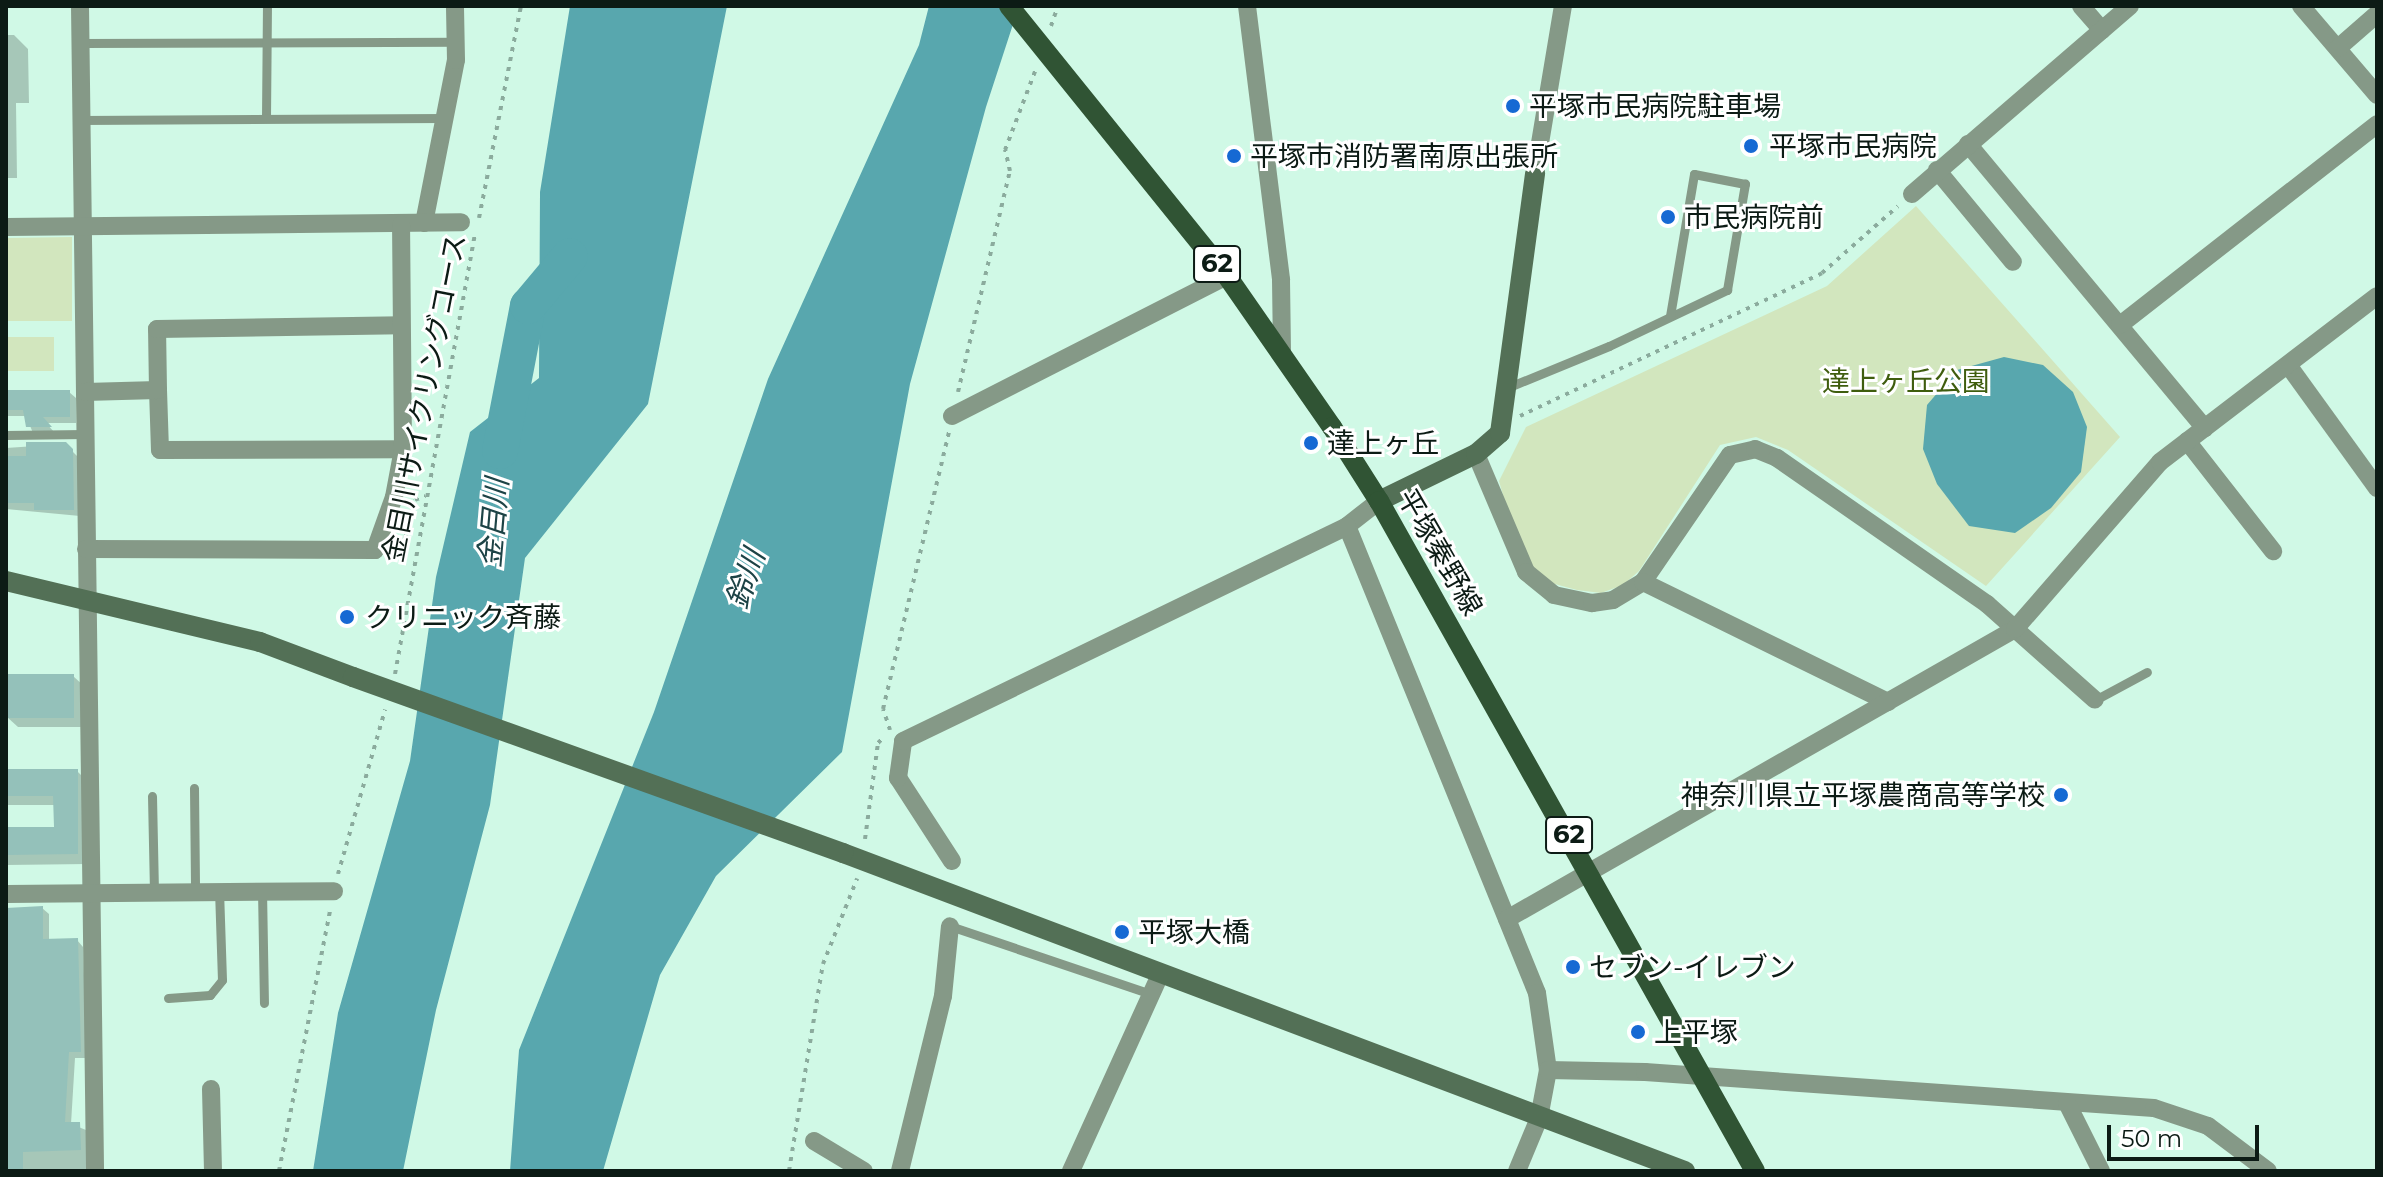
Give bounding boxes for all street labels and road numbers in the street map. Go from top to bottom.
street label: 金目川サイクリングコース [375,230,473,566]
road number: 62 [1193,242,1241,286]
street label: 平塚秦野線 [1390,483,1490,621]
road number: 62 [1545,813,1593,857]

